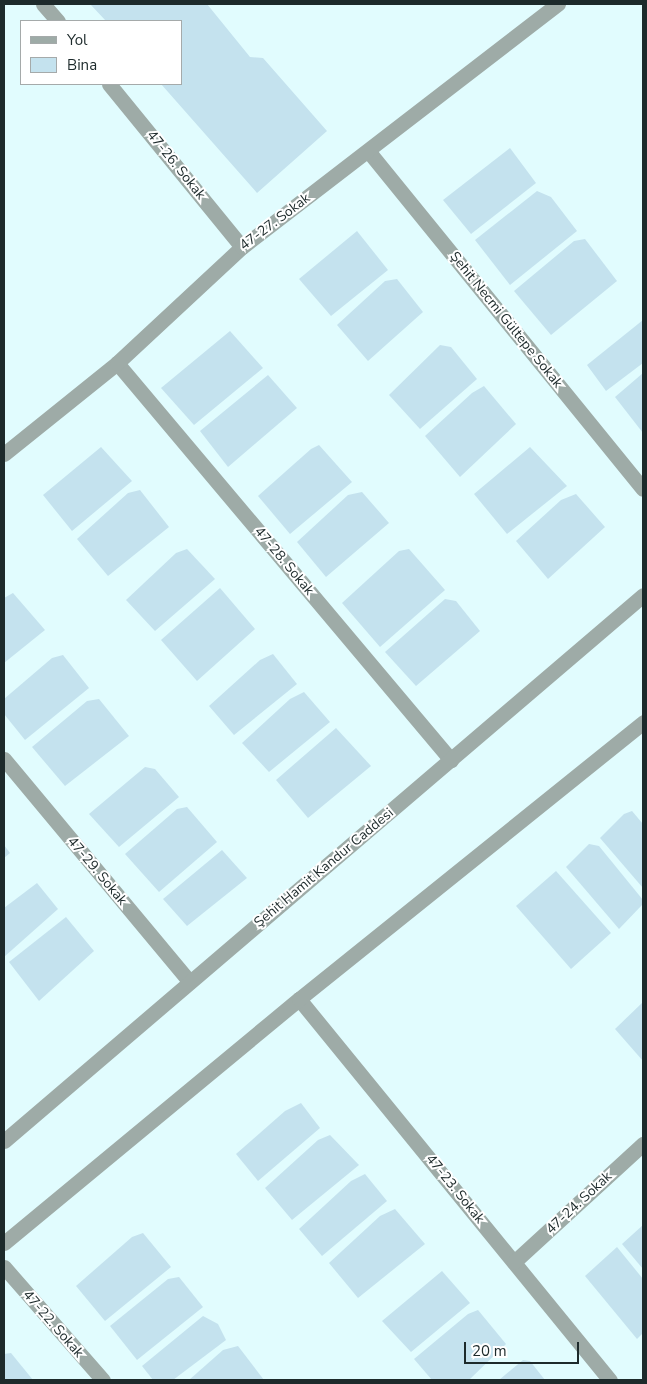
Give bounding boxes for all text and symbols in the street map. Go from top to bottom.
legend [20,20,182,85]
text: Yol [67,30,88,50]
text: Bina [67,55,97,75]
street label: 47-26. Sokak [143,127,209,203]
street label: 47-27. Sokak [236,190,314,254]
street label: Şehit Necmi Gültepe Sokak [446,249,566,391]
street label: 47-28. Sokak [251,523,317,599]
street label: Şehit Hamit Kandur Caddesi [251,805,397,931]
street label: 47-29. Sokak [64,833,130,909]
street label: 47-23. Sokak [422,1151,488,1227]
street label: 47-24. Sokak [543,1168,615,1238]
street label: 47-22. Sokak [19,1287,87,1361]
scale bar [467,1332,582,1364]
text: 20 m [472,1341,507,1361]

